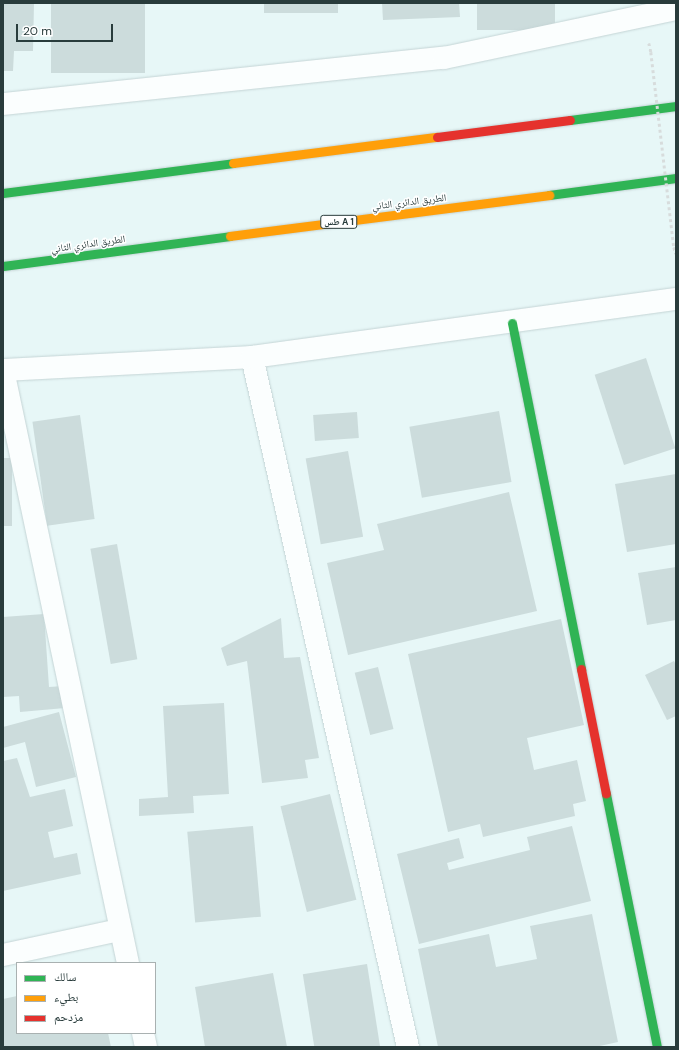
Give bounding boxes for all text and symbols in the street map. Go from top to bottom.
scale bar [18,16,115,42]
text: 20 m [23,23,52,39]
street label: الطريق الدائري الثاني [371,191,447,213]
road number: طس A 1 [320,215,358,229]
street label: الطريق الدائري الثاني [50,233,126,255]
legend [16,962,156,1034]
text: سالك [54,969,76,985]
text: بطيء [54,989,78,1005]
text: مزدحم [54,1009,83,1025]

